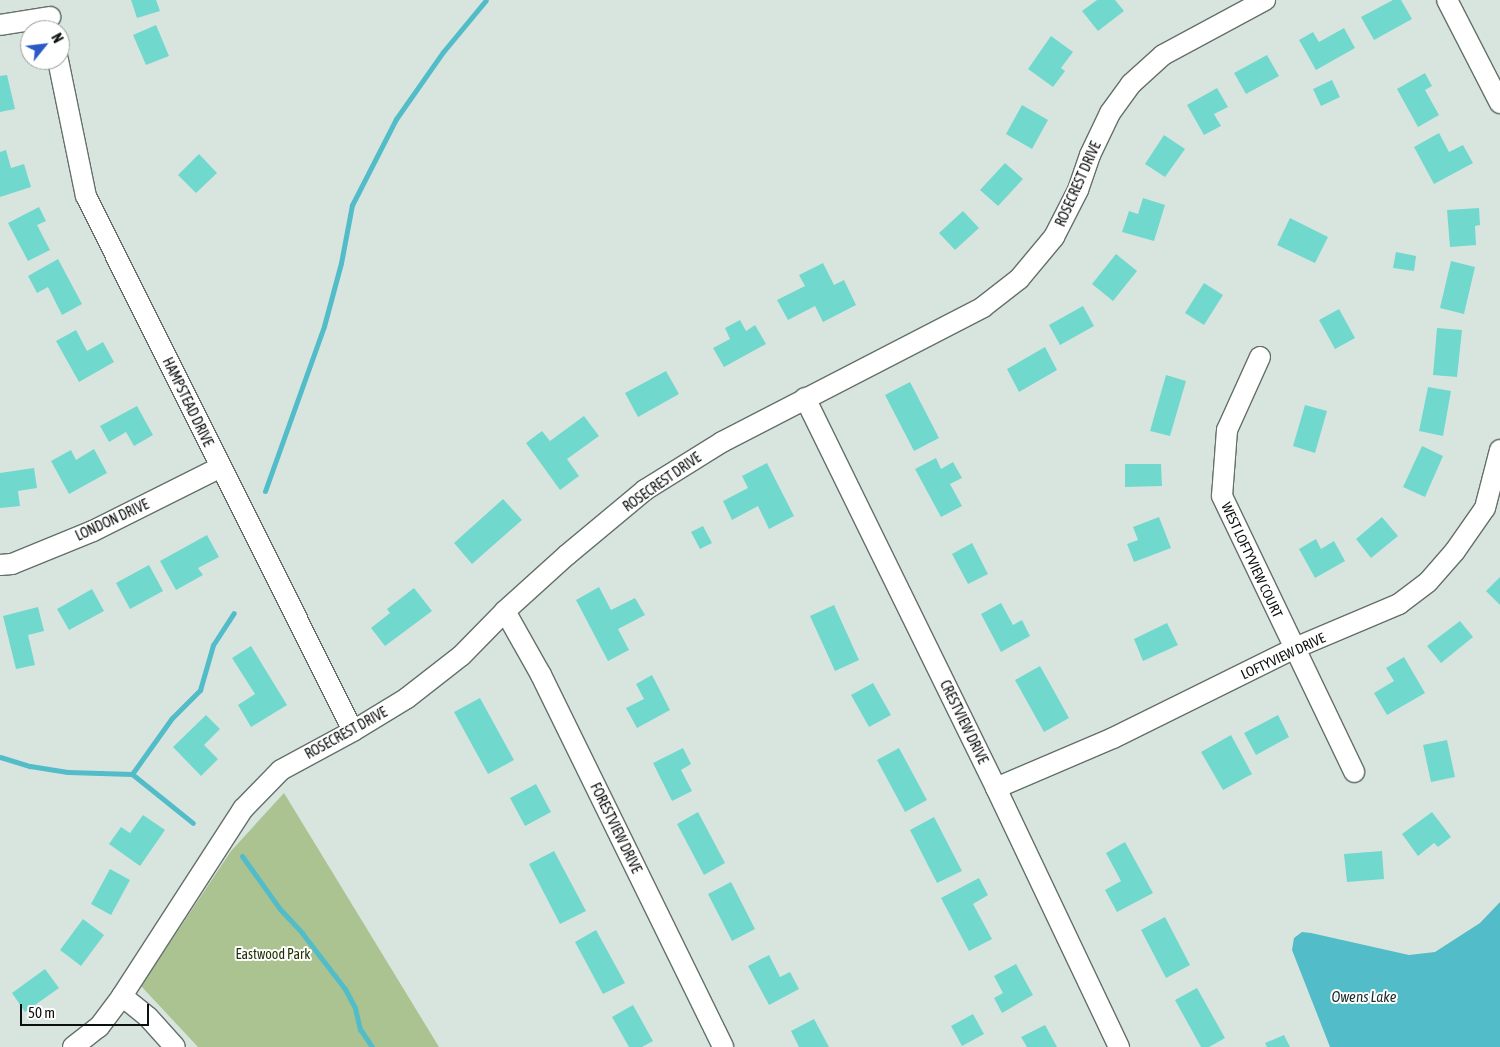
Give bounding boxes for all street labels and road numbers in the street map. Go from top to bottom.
street label: ROSECREST DRIVE [1052,139,1104,229]
street label: HAMPSTEAD DRIVE [159,355,217,449]
street label: ROSECREST DRIVE [620,449,704,515]
street label: LONDON DRIVE [73,496,151,544]
street label: WEST LOFTYVIEW COURT [1218,500,1286,620]
street label: LOFTYVIEW DRIVE [1238,629,1328,683]
street label: CRESTVIEW DRIVE [937,677,991,767]
street label: ROSECREST DRIVE [302,704,390,762]
street label: FORESTVIEW DRIVE [587,780,645,876]

